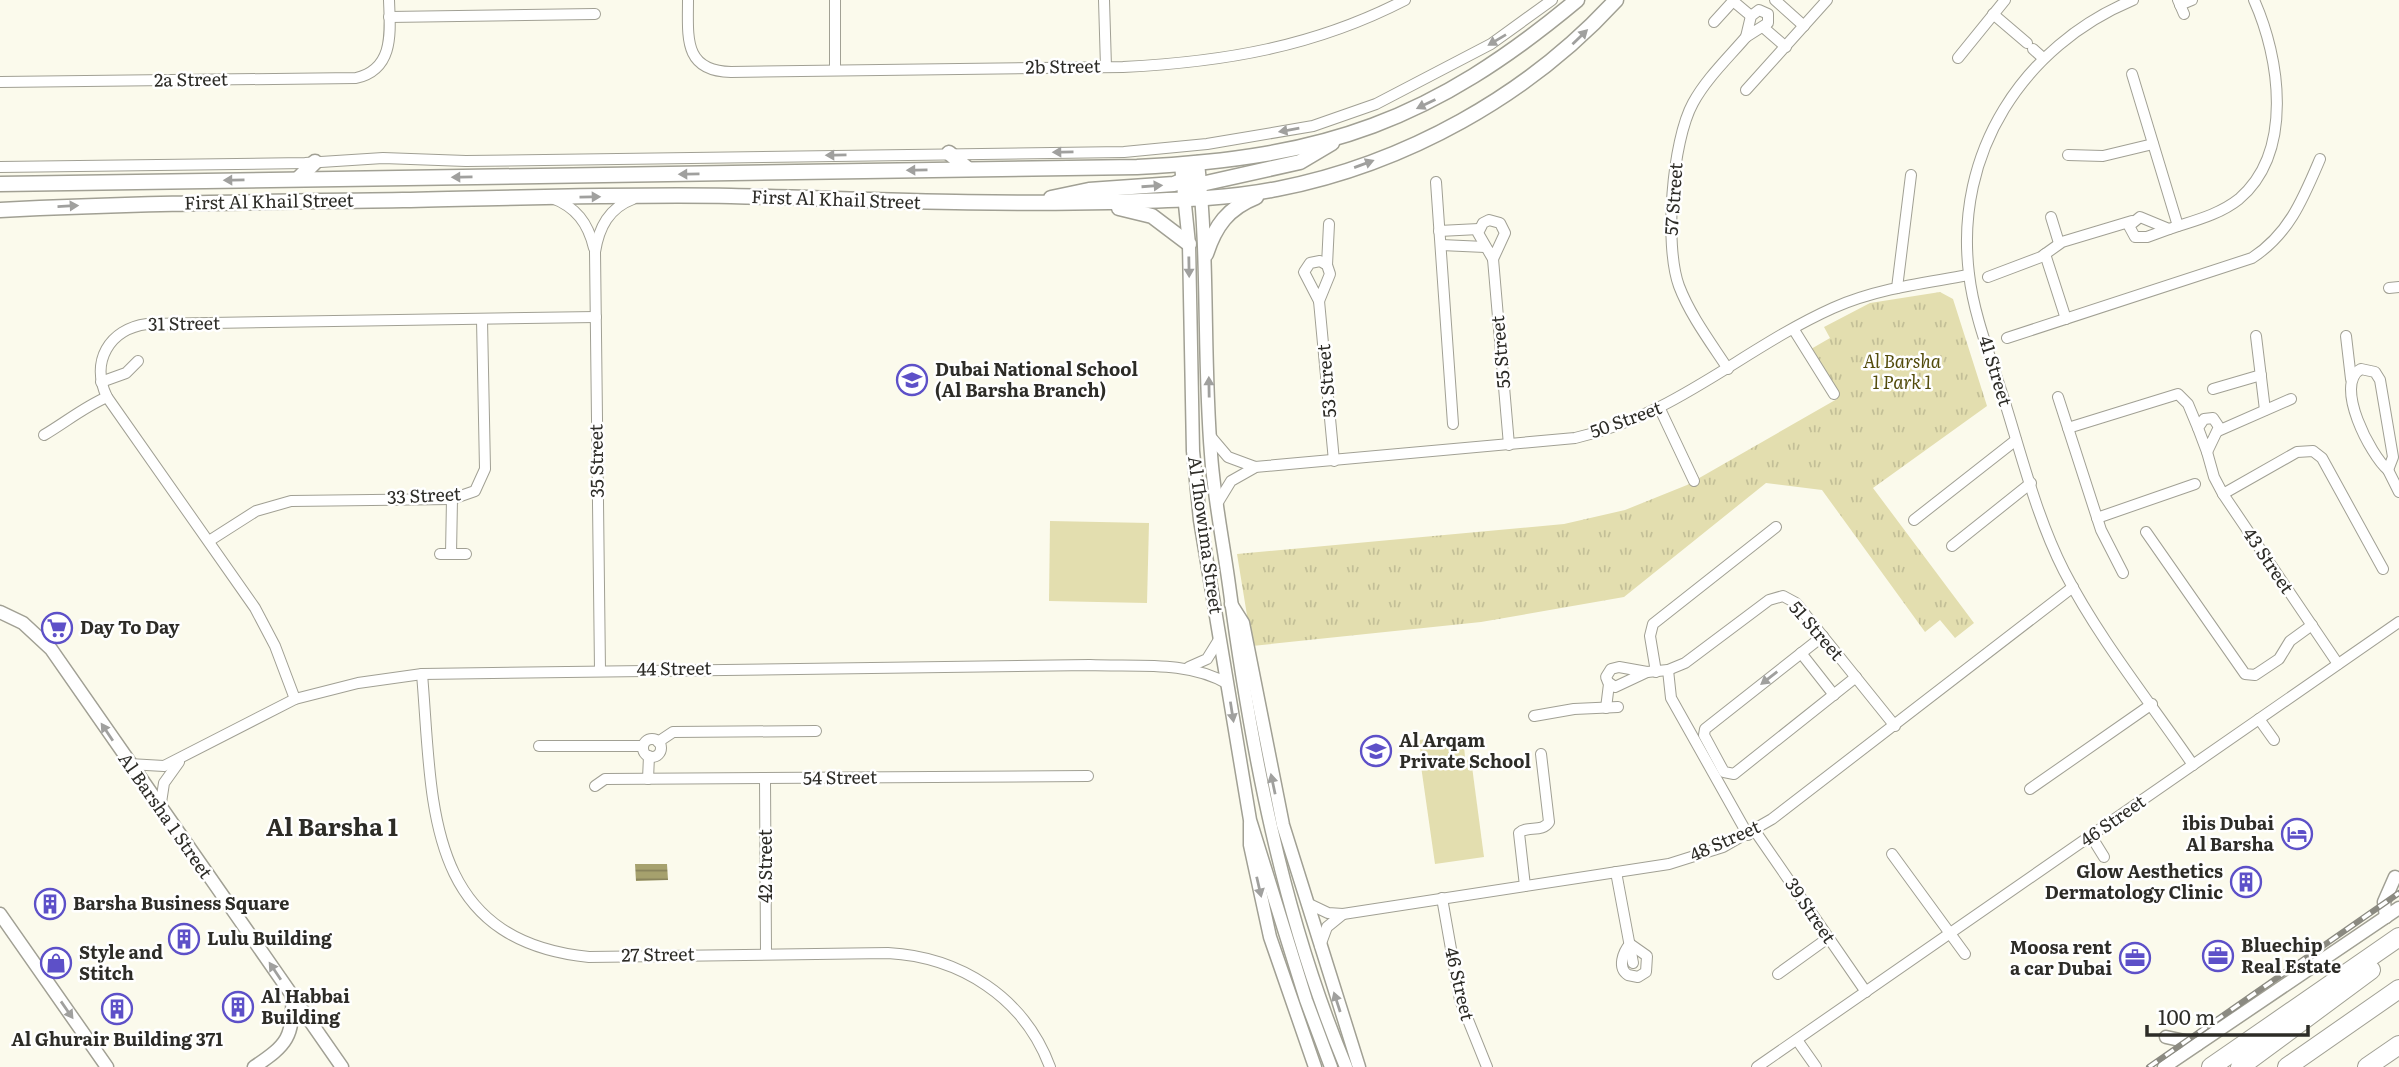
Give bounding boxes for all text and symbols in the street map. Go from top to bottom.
one-way arrow [1571,30,1588,46]
one-way arrow [1487,34,1506,46]
street label: 2b Street [1025,51,1102,80]
street label: 2a Street [154,64,229,93]
one-way arrow [1416,98,1436,110]
one-way arrow [1278,125,1300,136]
one-way arrow [1052,146,1074,158]
one-way arrow [825,149,847,161]
one-way arrow [1354,158,1375,169]
street label: 57 Street [1656,161,1689,236]
one-way arrow [906,164,928,176]
one-way arrow [678,168,700,179]
one-way arrow [451,171,473,183]
one-way arrow [223,174,245,185]
one-way arrow [1141,181,1163,192]
street label: First Al Khail Street [751,182,922,215]
street label: First Al Khail Street [184,186,355,215]
one-way arrow [579,191,601,203]
one-way arrow [57,200,79,211]
one-way arrow [1184,257,1195,279]
street label: 31 Street [148,308,221,337]
street label: 55 Street [1483,314,1516,390]
street label: 41 Street [1973,332,2020,410]
street label: 53 Street [1309,342,1342,419]
park label: Al Barsha 1 Park 1 [1863,347,1942,395]
place label: Dubai National School (Al Barsha Branch) [935,355,1138,403]
school or university icon: Dubai National School (Al Barsha Branch) [895,363,929,397]
one-way arrow [1203,376,1214,398]
street label: 50 Street [1586,393,1666,444]
street label: 35 Street [581,423,610,498]
street label: Al Thowima Street [1182,454,1231,616]
street label: 33 Street [386,479,462,510]
street label: 43 Street [2237,522,2302,599]
street label: 51 Street [1783,594,1851,666]
supermarket icon: Day To Day [40,611,74,645]
place label: Day To Day [80,613,180,640]
street label: 44 Street [636,653,712,682]
one-way arrow [1761,671,1779,686]
one-way arrow [1227,701,1238,723]
one-way arrow [101,723,114,742]
place label: Al Arqam Private School [1399,726,1531,774]
school or university icon: Al Arqam Private School [1359,734,1393,768]
street label: Al Barsha 1 Street [113,747,220,884]
street label: 54 Street [803,762,878,791]
one-way arrow [1268,773,1279,795]
street label: 46 Street [2074,787,2151,852]
district label: Al Barsha 1 [266,808,398,843]
place label: ibis Dubai Al Barsha [2182,809,2275,857]
street label: 48 Street [1685,812,1765,867]
hotel icon: ibis Dubai Al Barsha [2280,817,2314,851]
street label: 42 Street [751,828,778,903]
place label: Glow Aesthetics Dermatology Clinic [2045,857,2223,905]
building icon: Glow Aesthetics Dermatology Clinic [2229,865,2263,899]
street label: 39 Street [1779,872,1844,949]
one-way arrow [1253,876,1264,898]
building icon: Barsha Business Square [33,887,67,921]
place label: Barsha Business Square [73,889,289,916]
building icon: Lulu Building [167,922,201,956]
place label: Lulu Building [207,924,333,951]
place label: Bluechip Real Estate [2241,931,2341,979]
place label: Moosa rent a car Dubai [2010,933,2112,981]
place label: Style and Stitch [79,938,163,986]
street label: 27 Street [621,939,696,968]
office icon: Bluechip Real Estate [2201,939,2235,973]
office icon: Moosa rent a car Dubai [2118,941,2152,975]
street label: 46 Street [1439,944,1482,1024]
shop icon: Style and Stitch [39,946,73,980]
one-way arrow [268,962,282,980]
place label: Al Habbai Building [261,982,350,1030]
building icon: Al Habbai Building [221,990,255,1024]
building icon: Al Ghurair Building 371 [100,992,134,1026]
one-way arrow [1332,992,1342,1013]
scale bar [2147,993,2308,1038]
text: 100 m [2158,1000,2215,1031]
one-way arrow [60,1001,74,1019]
place label: Al Ghurair Building 371 [11,1025,223,1052]

